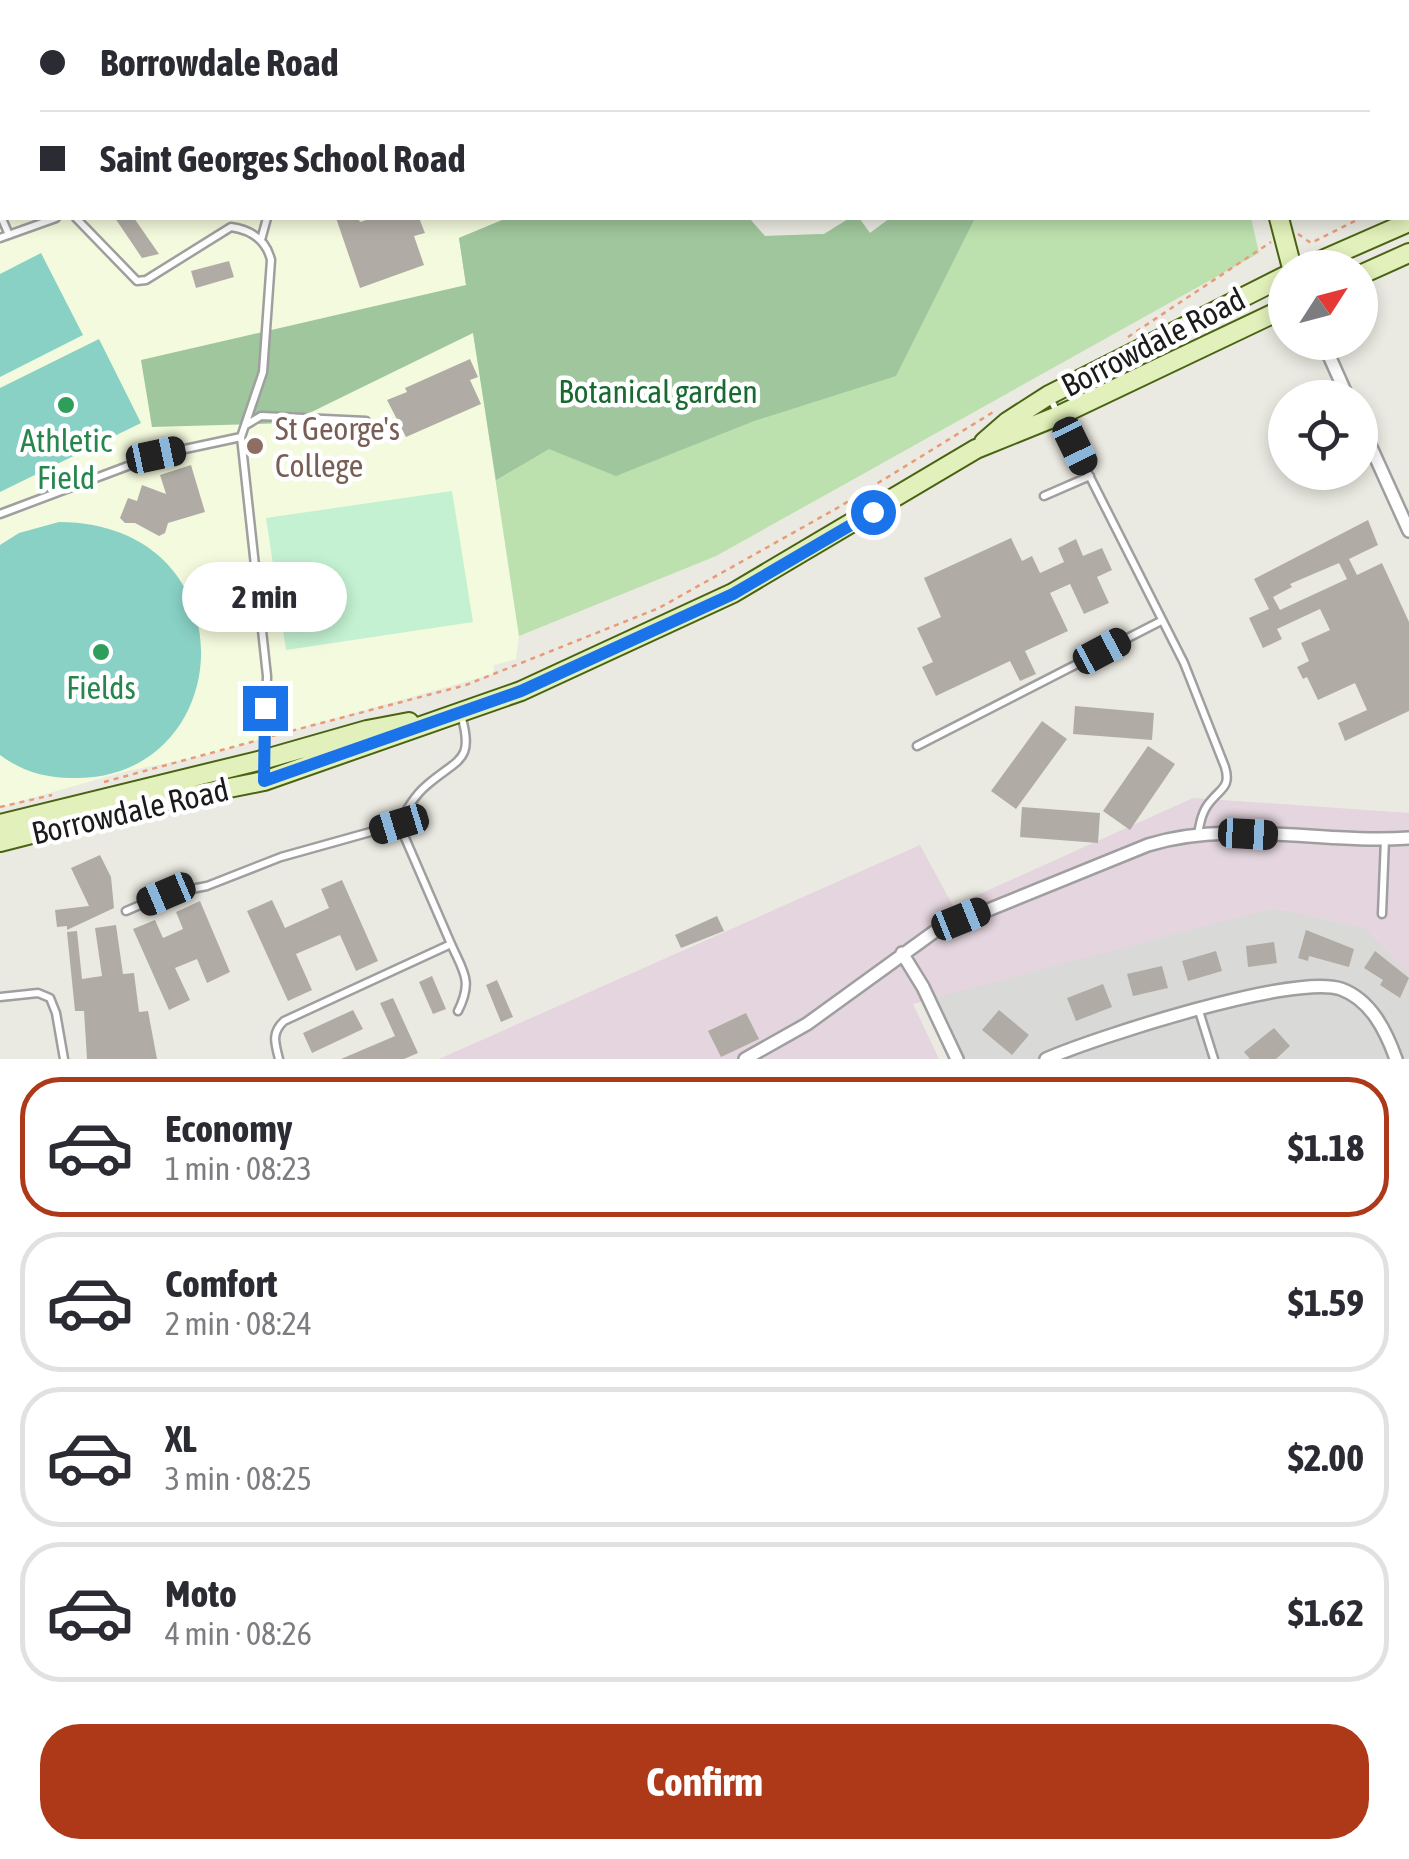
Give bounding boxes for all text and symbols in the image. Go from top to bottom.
text: Borrowdale Road [100,41,338,84]
text: Saint Georges School Road [100,137,466,180]
north arrow [1268,250,1378,360]
map controls [1268,250,1378,490]
street label: Borrowdale Road [1055,280,1251,404]
park label: Botanical garden [558,373,758,410]
button: locate [1268,380,1378,490]
marker: Athletic Field [55,394,77,416]
place label: St George's College [275,410,400,484]
car [1048,412,1102,480]
place label: Athletic Field [20,422,112,496]
car [124,434,188,476]
marker: St George's College [244,435,266,457]
route start [851,490,896,535]
callout: 2 min [182,563,348,633]
text: 2 min [232,578,297,615]
car [1068,624,1136,678]
marker: Fields [90,641,112,663]
place label: Fields [66,669,136,706]
route end [243,686,288,731]
street label: Borrowdale Road [28,770,232,852]
car [366,801,432,847]
car [1217,817,1279,851]
car [133,868,199,920]
car [928,894,994,944]
icon: car [45,1102,135,1192]
text: Economy [165,1107,292,1150]
text: $1.18 [1288,1126,1364,1169]
text: 1 min · 08:23 [165,1150,312,1187]
icon: car [45,1257,135,1347]
text: Comfort [165,1262,277,1305]
text: $1.59 [1288,1281,1364,1324]
text: 2 min · 08:24 [165,1305,312,1342]
icon: car [45,1412,135,1502]
text: XL [165,1417,197,1460]
text: $2.00 [1288,1436,1364,1479]
text: 3 min · 08:25 [165,1460,312,1497]
icon: car [45,1567,135,1657]
text: Moto [165,1572,237,1615]
text: $1.62 [1288,1591,1364,1634]
text: 4 min · 08:26 [165,1615,312,1652]
button: Confirm [40,1724,1369,1839]

